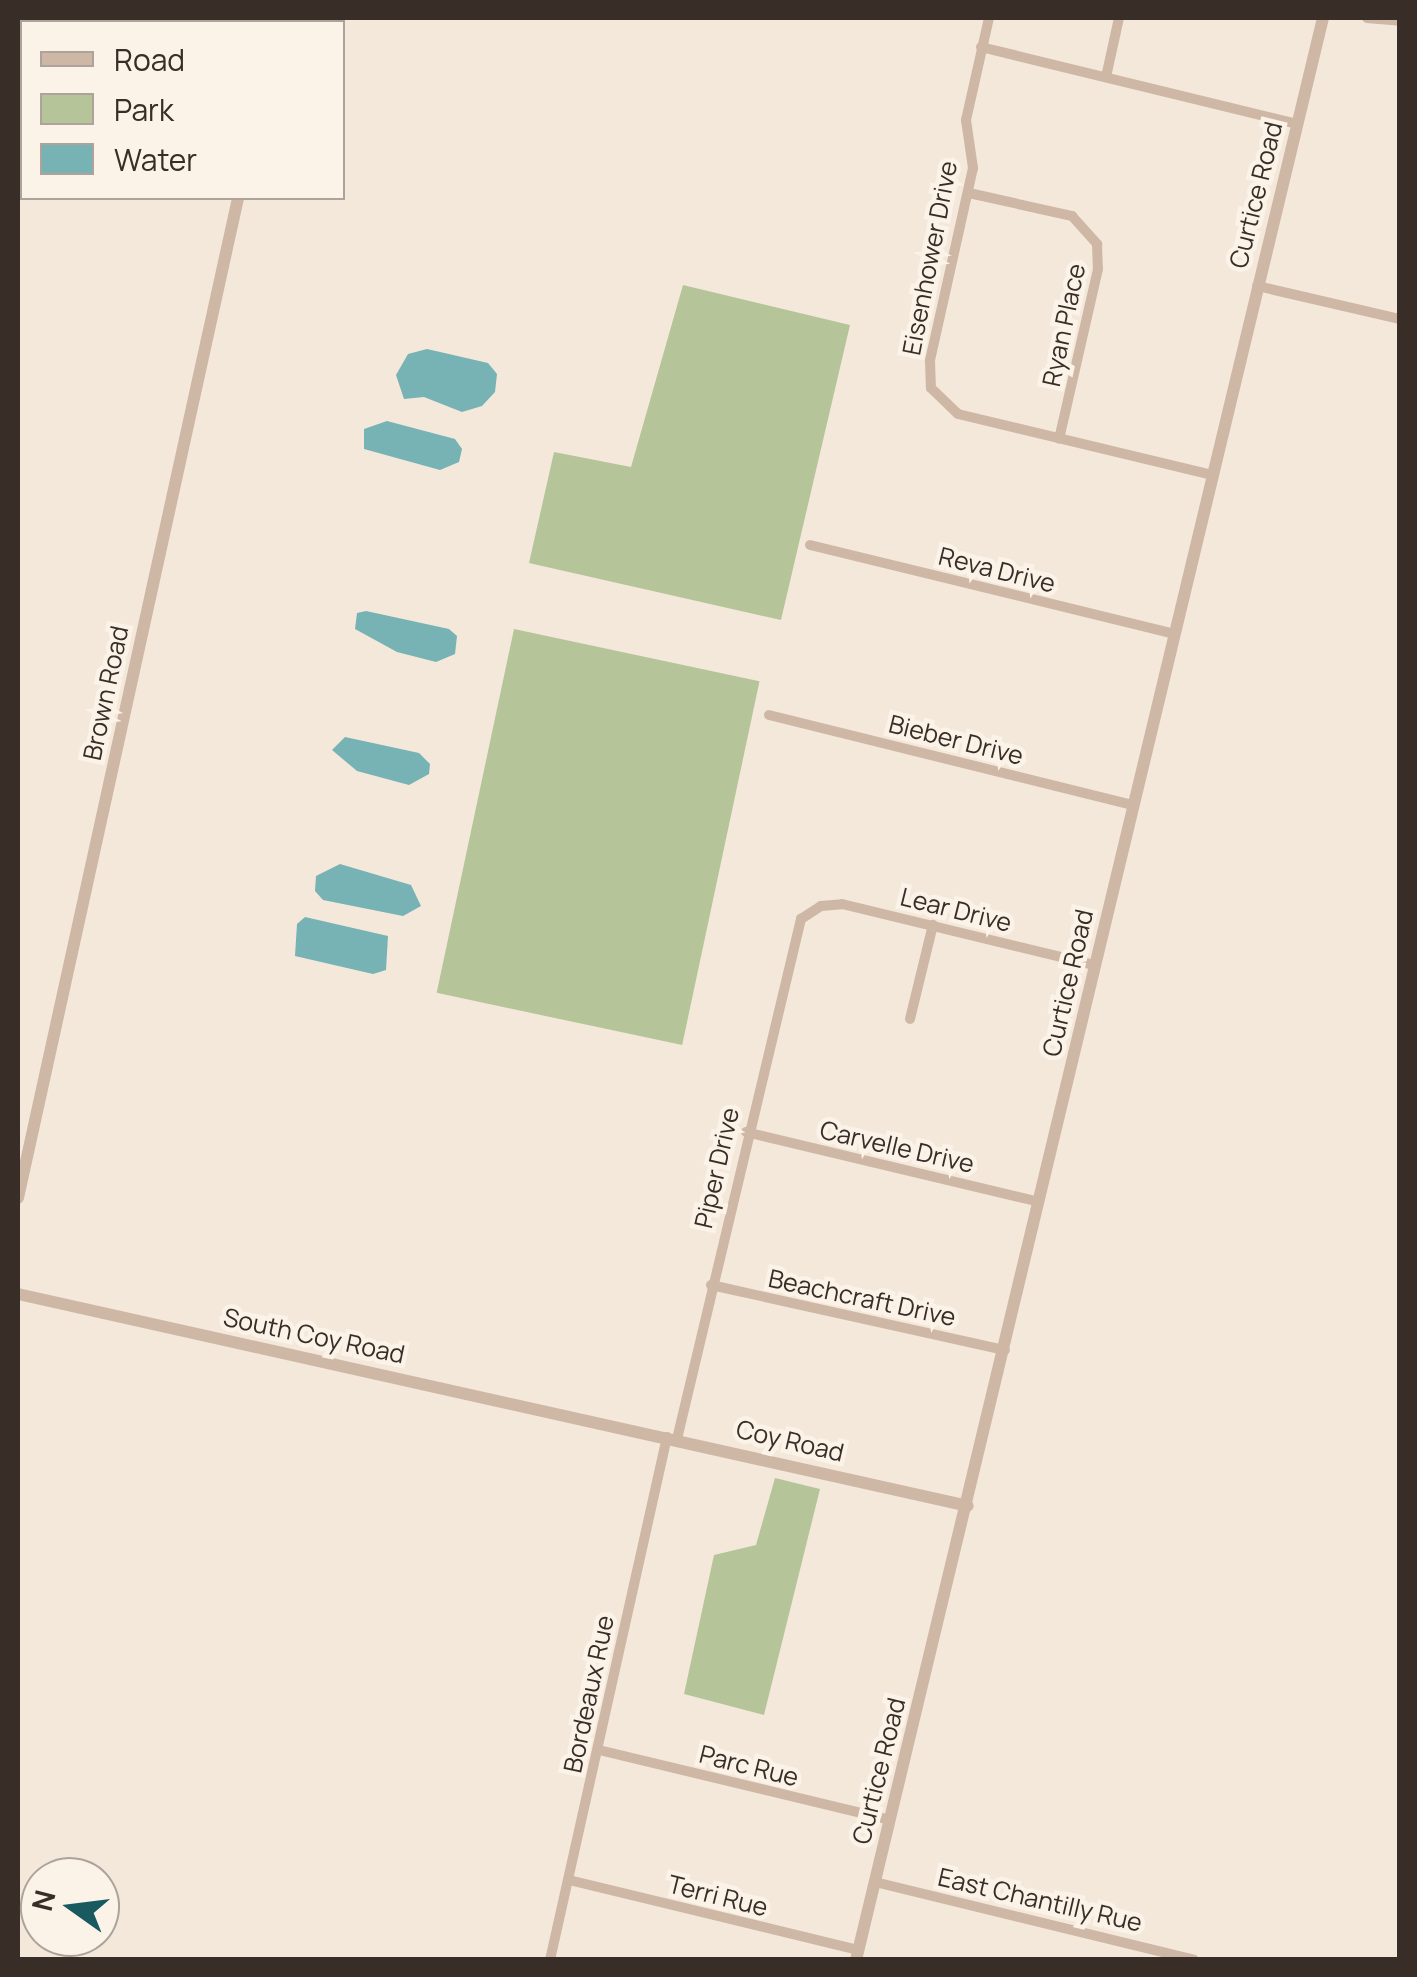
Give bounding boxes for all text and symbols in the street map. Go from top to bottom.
legend [20,20,345,200]
text: Road [114,39,185,80]
text: Park [114,89,174,130]
street label: Curtice Road [1223,119,1289,271]
text: Water [114,139,197,180]
street label: Eisenhower Drive [896,158,964,358]
street label: Ryan Place [1036,261,1092,389]
street label: Reva Drive [936,541,1058,599]
street label: Brown Road [77,623,135,763]
street label: Bieber Drive [886,709,1026,771]
street label: Lear Drive [897,882,1015,938]
street label: Curtice Road [1037,907,1099,1059]
street label: Piper Drive [689,1105,745,1231]
street label: Carvelle Drive [817,1115,977,1179]
street label: Beachcraft Drive [766,1263,958,1333]
street label: South Coy Road [221,1302,407,1370]
street label: Coy Road [733,1414,847,1468]
street label: Bordeaux Rue [558,1613,620,1775]
street label: Curtice Road [846,1695,912,1847]
street label: Parc Rue [696,1739,802,1793]
north arrow [20,1857,120,1957]
street label: East Chantilly Rue [935,1862,1145,1938]
street label: Terri Rue [665,1869,771,1923]
text: N [22,1886,64,1915]

